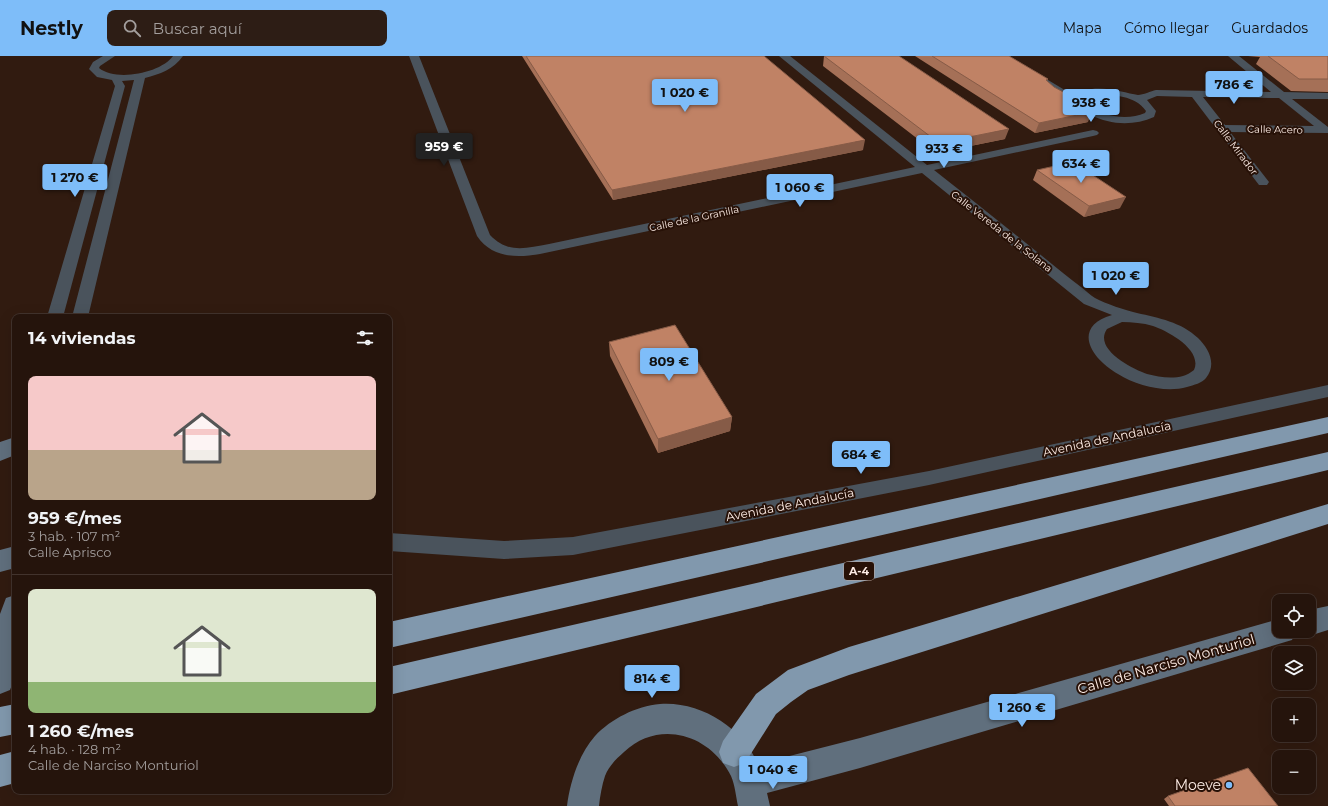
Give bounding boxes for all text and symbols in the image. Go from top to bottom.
search box [107,10,387,46]
text: Nestly [20,17,83,40]
icon: search [121,17,143,39]
text: Buscar aquí [153,19,242,38]
text: Mapa [1063,19,1102,37]
text: Cómo llegar [1124,19,1209,37]
text: Guardados [1231,19,1308,37]
pin: 786 € [1206,71,1262,105]
text: 786 € [1215,76,1253,92]
pin: 1 020 € [648,79,722,113]
text: 1 020 € [661,84,709,100]
pin: 938 € [1063,89,1119,123]
text: 938 € [1072,94,1110,110]
street label: Calle Mirador [1211,117,1261,177]
street label: Calle Acero [1247,123,1303,136]
pin: 959 € [416,133,472,167]
pin: 933 € [916,135,972,169]
text: 959 € [425,138,463,154]
text: 933 € [925,140,963,156]
pin: 634 € [1053,150,1109,184]
text: 634 € [1061,155,1101,171]
pin: 1 270 € [38,164,112,198]
text: 1 270 € [51,169,99,185]
pin: 1 060 € [763,174,837,208]
text: 1 060 € [776,179,824,195]
street label: Calle Vereda de la Solana [948,188,1055,275]
street label: Calle de la Granilla [648,203,740,234]
pin: 1 020 € [1079,262,1153,296]
text: 1 020 € [1092,267,1140,283]
icon: filters [354,327,376,349]
text: 14 viviendas [28,328,136,348]
pin: 809 € [641,348,697,382]
text: 809 € [649,353,689,369]
icon: home [166,402,238,474]
street label: Avenida de Andalucía [1042,418,1172,459]
pin: 684 € [833,441,889,475]
text: 684 € [841,446,881,462]
street label: Avenida de Andalucía [725,485,855,524]
text: 959 €/mes [28,508,122,528]
text: 3 hab. · 107 m² [28,528,120,544]
text: Calle Aprisco [28,544,111,560]
road number: A-4 [844,562,874,580]
map controls [1272,594,1316,794]
button: locate [1272,594,1316,638]
icon: home [166,615,238,687]
street label: Calle de Narciso Monturiol [1075,630,1257,698]
button: layers [1272,646,1316,690]
pin: 814 € [624,665,680,699]
text: 814 € [634,670,670,686]
pin: 1 260 € [985,694,1059,728]
button: + [1272,698,1316,742]
text: 1 260 € [998,699,1046,715]
text: 1 260 €/mes [28,721,134,741]
text: 4 hab. · 128 m² [28,741,121,757]
button: − [1272,750,1316,794]
pin: 1 040 € [736,756,810,790]
text: Calle de Narciso Monturiol [28,757,199,773]
text: 1 040 € [748,761,798,777]
place label: Moeve [1175,776,1221,794]
marker: Moeve [1224,780,1234,790]

